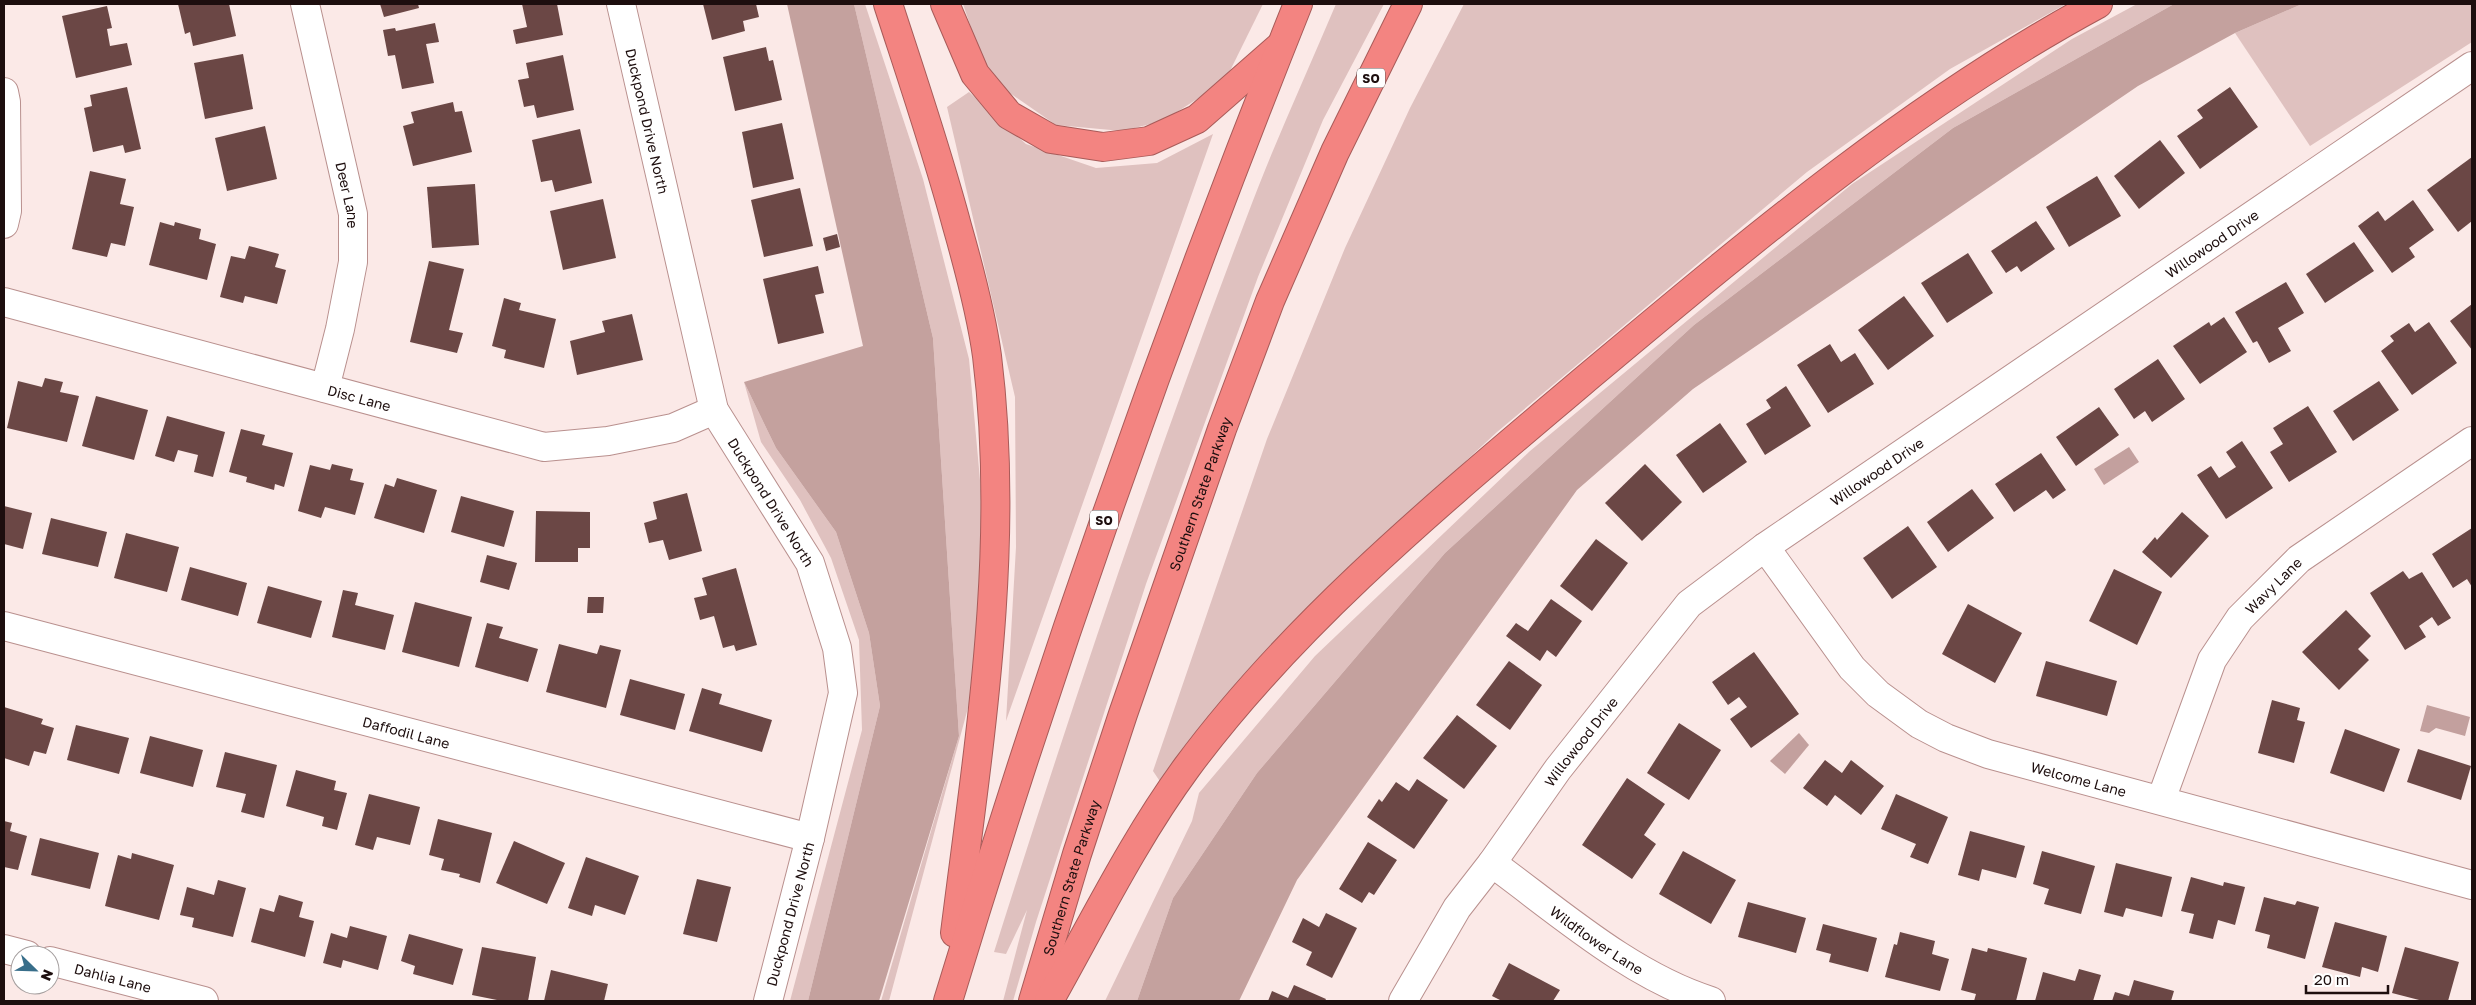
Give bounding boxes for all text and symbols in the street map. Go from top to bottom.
street label: Duckpond Drive North [623,46,673,195]
road number: SO [1357,68,1385,88]
street label: Deer Lane [333,160,362,228]
street label: Willowood Drive [2161,206,2261,281]
street label: Disc Lane [326,381,393,414]
street label: Southern State Parkway [1165,414,1234,573]
street label: Willowood Drive [1827,433,1926,509]
street label: Duckpond Drive North [725,434,818,569]
road number: SO [1090,510,1118,530]
street label: Wavy Lane [2241,553,2305,617]
street label: Willowood Drive [1540,693,1621,789]
street label: Daffodil Lane [361,712,452,751]
street label: Welcome Lane [2029,758,2128,800]
street label: Southern State Parkway [1039,797,1103,958]
street label: Duckpond Drive North [763,840,817,988]
street label: Wildflower Lane [1547,902,1646,977]
north arrow [10,945,60,995]
street label: Dahlia Lane [73,959,153,995]
scale bar [2306,962,2388,994]
text: N [38,967,57,983]
text: 20 m [2314,970,2349,988]

